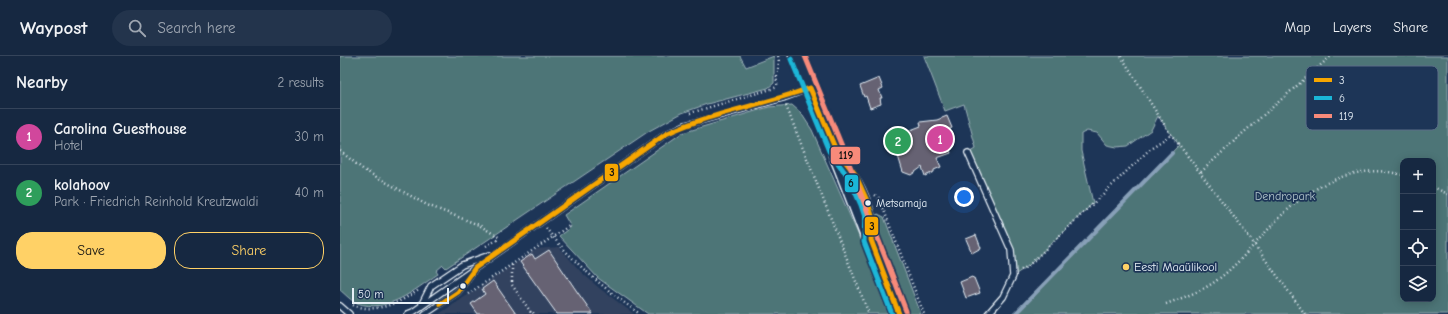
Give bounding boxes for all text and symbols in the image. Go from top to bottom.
search box [112,10,392,46]
text: Waypost [20,17,88,39]
icon: search [126,17,148,39]
text: Search here [158,19,236,37]
text: Map [1284,19,1311,36]
text: Layers [1333,19,1371,36]
text: Share [1393,19,1428,36]
legend [1306,66,1438,130]
text: Nearby [16,73,67,92]
text: 3 [1339,74,1345,87]
text: 2 results [277,75,324,90]
text: 6 [1339,92,1345,105]
text: 119 [1339,110,1354,123]
text: Carolina Guesthouse [54,120,187,138]
pin: 1 [927,124,953,154]
pin: 2 [885,126,911,156]
text: 1 [26,129,32,144]
text: 30 m [294,129,324,144]
text: Hotel [54,138,83,153]
line badge: 119 [830,146,861,165]
text: 119 [839,149,853,162]
map controls [1400,158,1436,302]
button: + [1400,158,1436,194]
line badge: 3 [604,163,619,182]
text: 3 [609,166,615,179]
line badge: 6 [844,174,859,193]
text: kolahoov [54,176,110,194]
text: 6 [848,177,854,190]
text: 2 [26,185,32,200]
text: 40 m [295,185,324,200]
your location [954,187,974,207]
park label: Dendropark [1255,189,1315,203]
text: Park · Friedrich Reinhold Kreutzwaldi [54,194,258,209]
button: − [1400,194,1436,230]
place label: Metsamaja [876,197,927,210]
marker: Metsamaja [863,198,873,208]
line badge: 3 [864,216,879,236]
text: 3 [869,220,875,233]
button: locate [1400,230,1436,266]
button: Save [16,232,166,269]
button: Share [174,232,324,269]
place label: Eesti Maaülikool [1134,260,1217,274]
marker: Eesti Maaülikool [1121,262,1131,272]
button: layers [1400,266,1436,302]
unlabelled marker [458,281,468,291]
scale bar [352,286,449,305]
text: 50 m [358,288,383,301]

